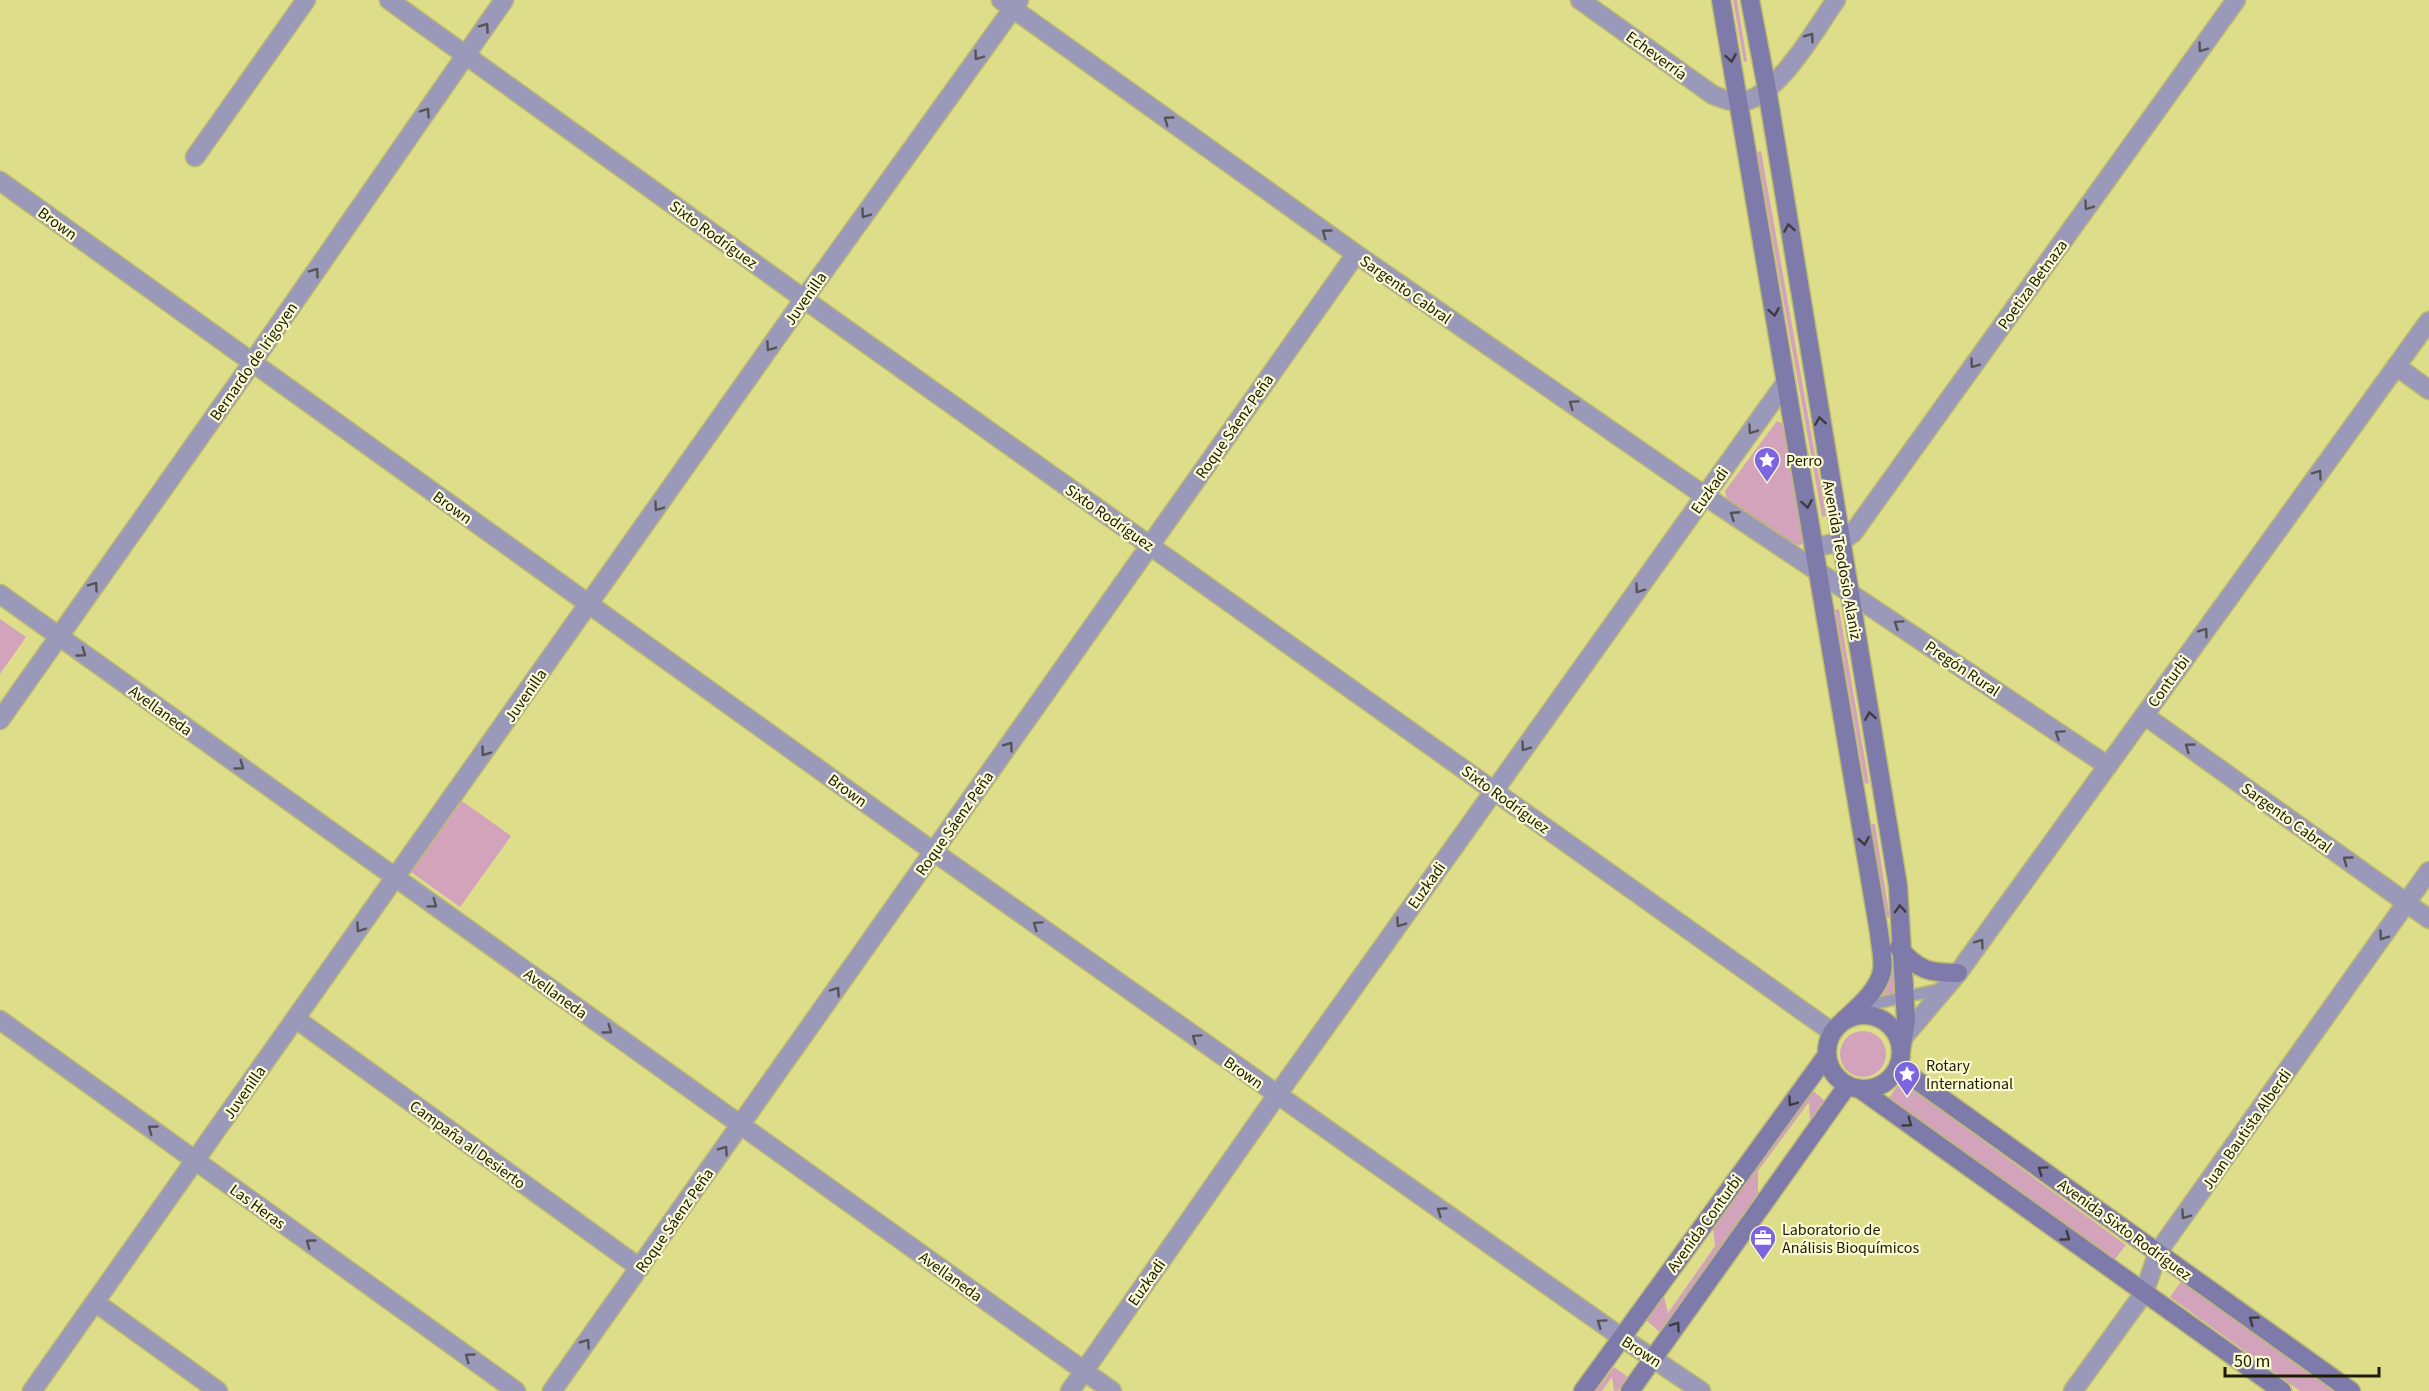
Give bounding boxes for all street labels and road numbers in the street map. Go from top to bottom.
street label: Echeverría [1621,26,1691,86]
street label: Sixto Rodríguez [665,195,762,274]
street label: Brown [33,202,82,246]
street label: Poetiza Betnaza [1993,235,2073,334]
street label: Sargento Cabral [1355,250,1456,330]
street label: Juvenilla [779,267,832,330]
street label: Bernardo de Irigoyen [205,298,303,425]
street label: Roque Sáenz Peña [1191,370,1279,483]
street label: Euzkadi [1686,463,1734,518]
street label: Sixto Rodríguez [1061,479,1158,557]
street label: Avenida Teodosio Alaniz [1817,479,1867,642]
street label: Brown [428,486,477,530]
street label: Pregón Rural [1921,636,2004,702]
street label: Conturbi [2143,651,2195,712]
street label: Juvenilla [499,664,552,727]
street label: Avellaneda [124,680,197,741]
street label: Sixto Rodríguez [1457,760,1554,839]
street label: Roque Sáenz Peña [911,767,999,880]
street label: Brown [823,769,872,813]
street label: Sargento Cabral [2237,777,2336,858]
street label: Euzkadi [1403,858,1451,913]
street label: Avellaneda [519,963,592,1024]
street label: Brown [1219,1051,1268,1094]
street label: Juvenilla [218,1061,271,1124]
street label: Juan Bautista Alberdi [2197,1065,2297,1194]
street label: Campaña al Desierto [405,1095,530,1194]
street label: Roque Sáenz Peña [631,1164,719,1277]
street label: Avenida Conturbi [1662,1170,1748,1277]
street label: Avenida Sixto Rodríguez [2053,1174,2196,1286]
street label: Las Heras [225,1179,290,1235]
street label: Avellaneda [914,1246,987,1307]
street label: Euzkadi [1123,1255,1171,1310]
street label: Brown [1617,1331,1666,1373]

